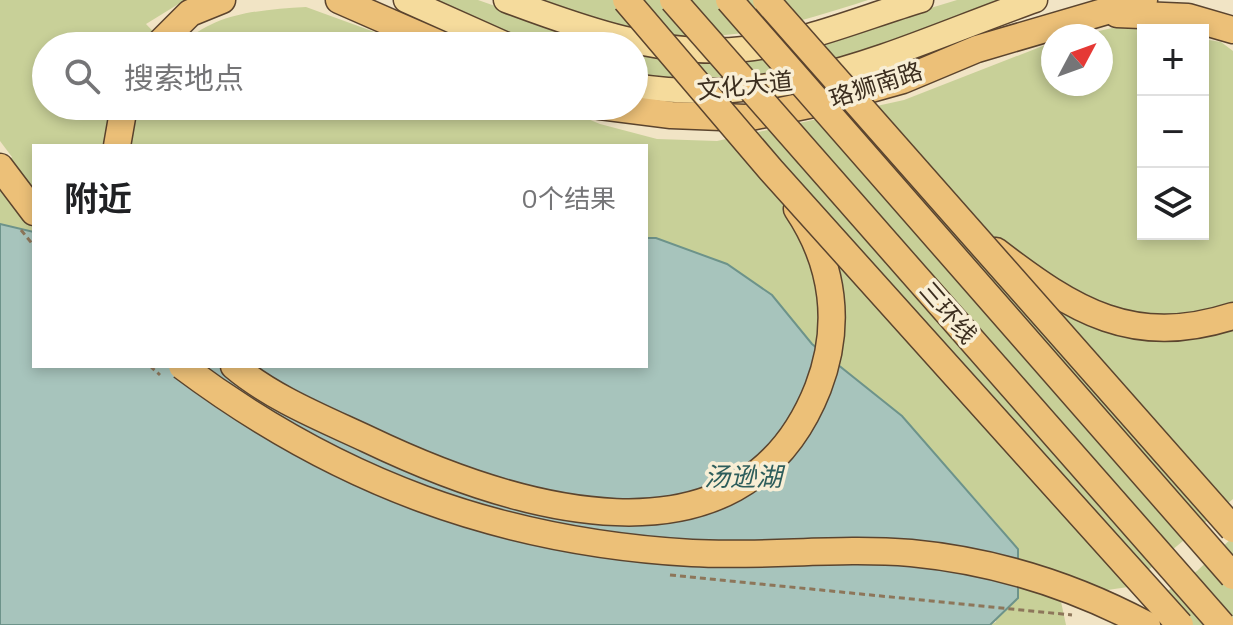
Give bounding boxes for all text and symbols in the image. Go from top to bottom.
north arrow [1041,24,1113,96]
map controls [1137,24,1209,240]
button: + [1137,24,1209,96]
search box [32,32,648,120]
icon: search [60,54,104,98]
street label: 珞狮南路 [826,57,926,113]
text: 搜索地点 [124,61,244,97]
street label: 文化大道 [696,67,794,105]
button: − [1137,96,1209,168]
button: layers [1137,168,1209,240]
text: 附近 [64,179,132,220]
text: 0个结果 [521,184,616,215]
street label: 三环线 [914,277,982,349]
water label: 汤逊湖 [704,462,786,493]

